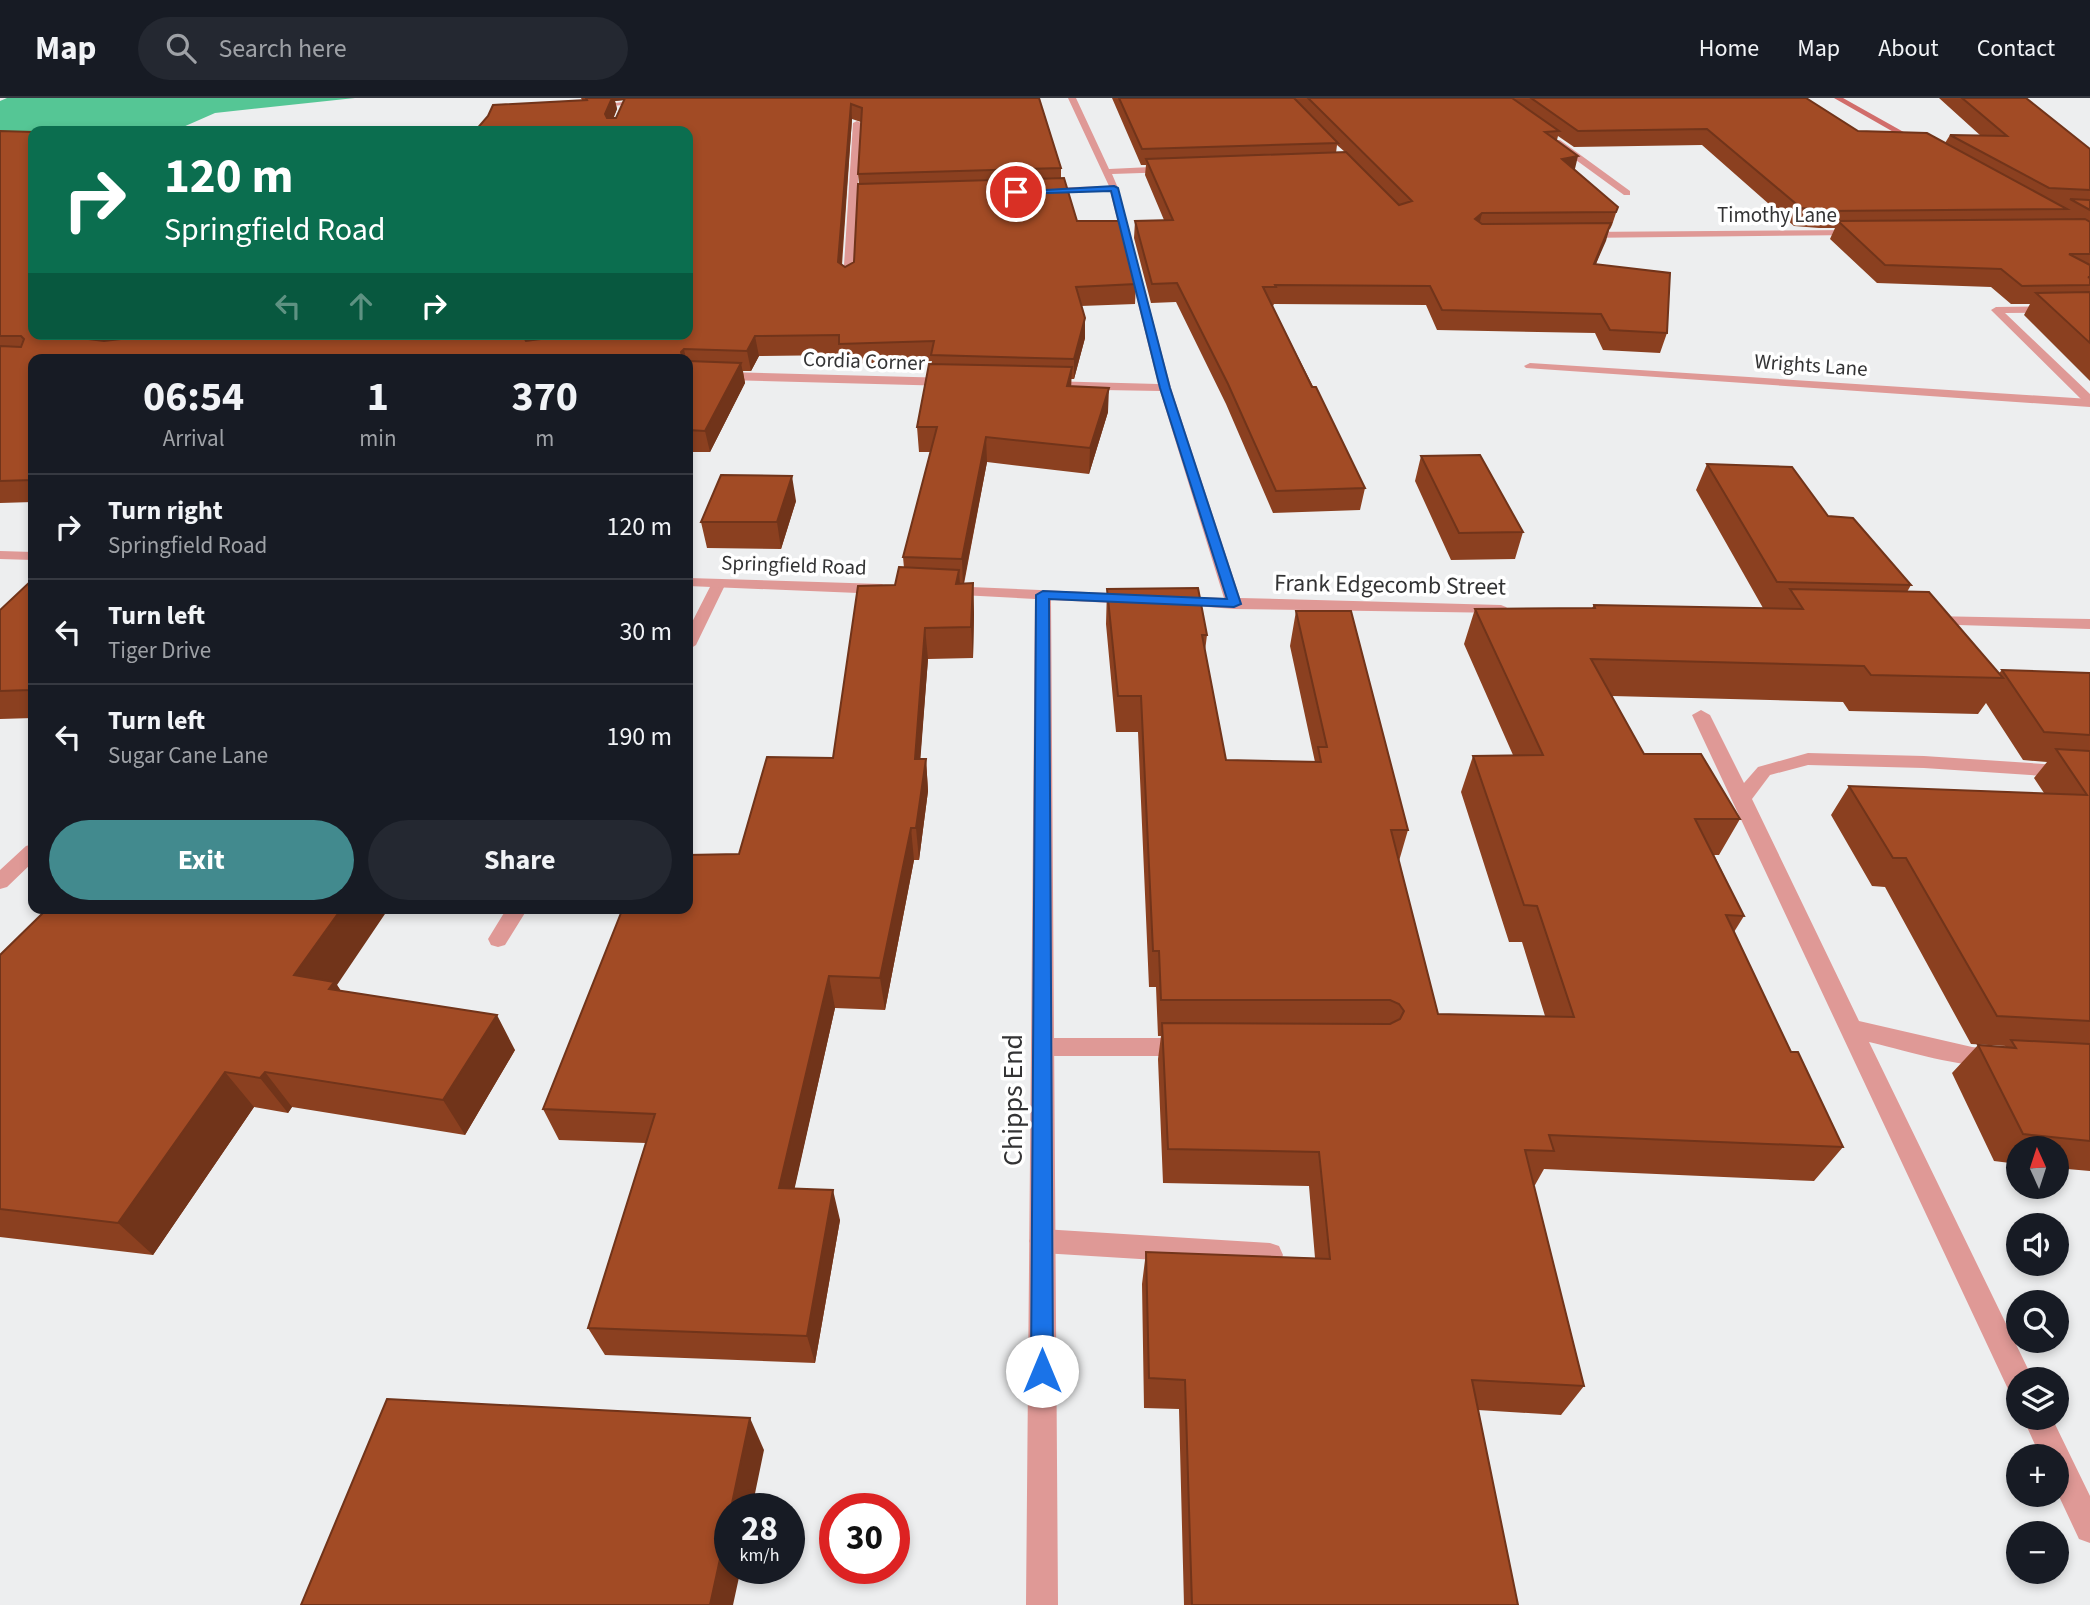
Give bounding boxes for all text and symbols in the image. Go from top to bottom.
search box [138,17,628,80]
text: Map [35,25,96,72]
icon: search [162,29,200,67]
text: Search here [218,30,347,67]
text: Home [1699,31,1759,66]
text: Map [1797,31,1840,66]
text: About [1878,31,1939,66]
text: Contact [1977,31,2055,66]
text: 120 m [164,142,293,212]
icon: right [49,154,140,245]
pin [986,162,1046,222]
icon: arrive [997,173,1035,211]
street label: Timothy Lane [1717,200,1837,230]
text: Springfield Road [164,207,386,253]
icon: left [269,287,307,325]
icon: ahead [342,287,380,325]
icon: right [415,287,453,325]
street label: Cordia Corner [803,344,926,378]
street label: Wrights Lane [1753,346,1869,384]
text: 06:54 [143,367,244,427]
text: 1 [367,367,389,427]
text: 370 [511,367,578,427]
text: Arrival [163,422,225,455]
text: min [359,422,397,455]
text: m [535,422,554,455]
text: Turn right [108,492,223,529]
icon: right [49,508,87,546]
text: 120 m [606,508,672,545]
text: Springfield Road [108,529,267,562]
street label: Springfield Road [721,547,867,583]
street label: Frank Edgecomb Street [1274,565,1506,605]
text: Turn left [108,597,205,634]
icon: left [49,613,87,651]
text: 30 m [619,613,672,650]
text: Tiger Drive [108,634,211,667]
text: Turn left [108,702,205,739]
icon: left [49,718,87,756]
text: 190 m [606,718,672,755]
text: Sugar Cane Lane [108,739,268,772]
button: Exit [49,820,354,900]
button: Share [368,820,672,900]
street label: Chipps End [993,1034,1033,1166]
north arrow [2006,1136,2068,1199]
map controls [2006,1136,2069,1584]
button: sound [2006,1213,2069,1276]
button: search [2006,1290,2069,1353]
position arrow [1005,1334,1079,1408]
button: layers [2006,1367,2069,1430]
button: + [2006,1444,2069,1507]
speed limit sign: 30 [819,1493,910,1584]
text: 28 [741,1504,778,1554]
button: − [2006,1521,2069,1584]
text: km/h [740,1543,779,1568]

